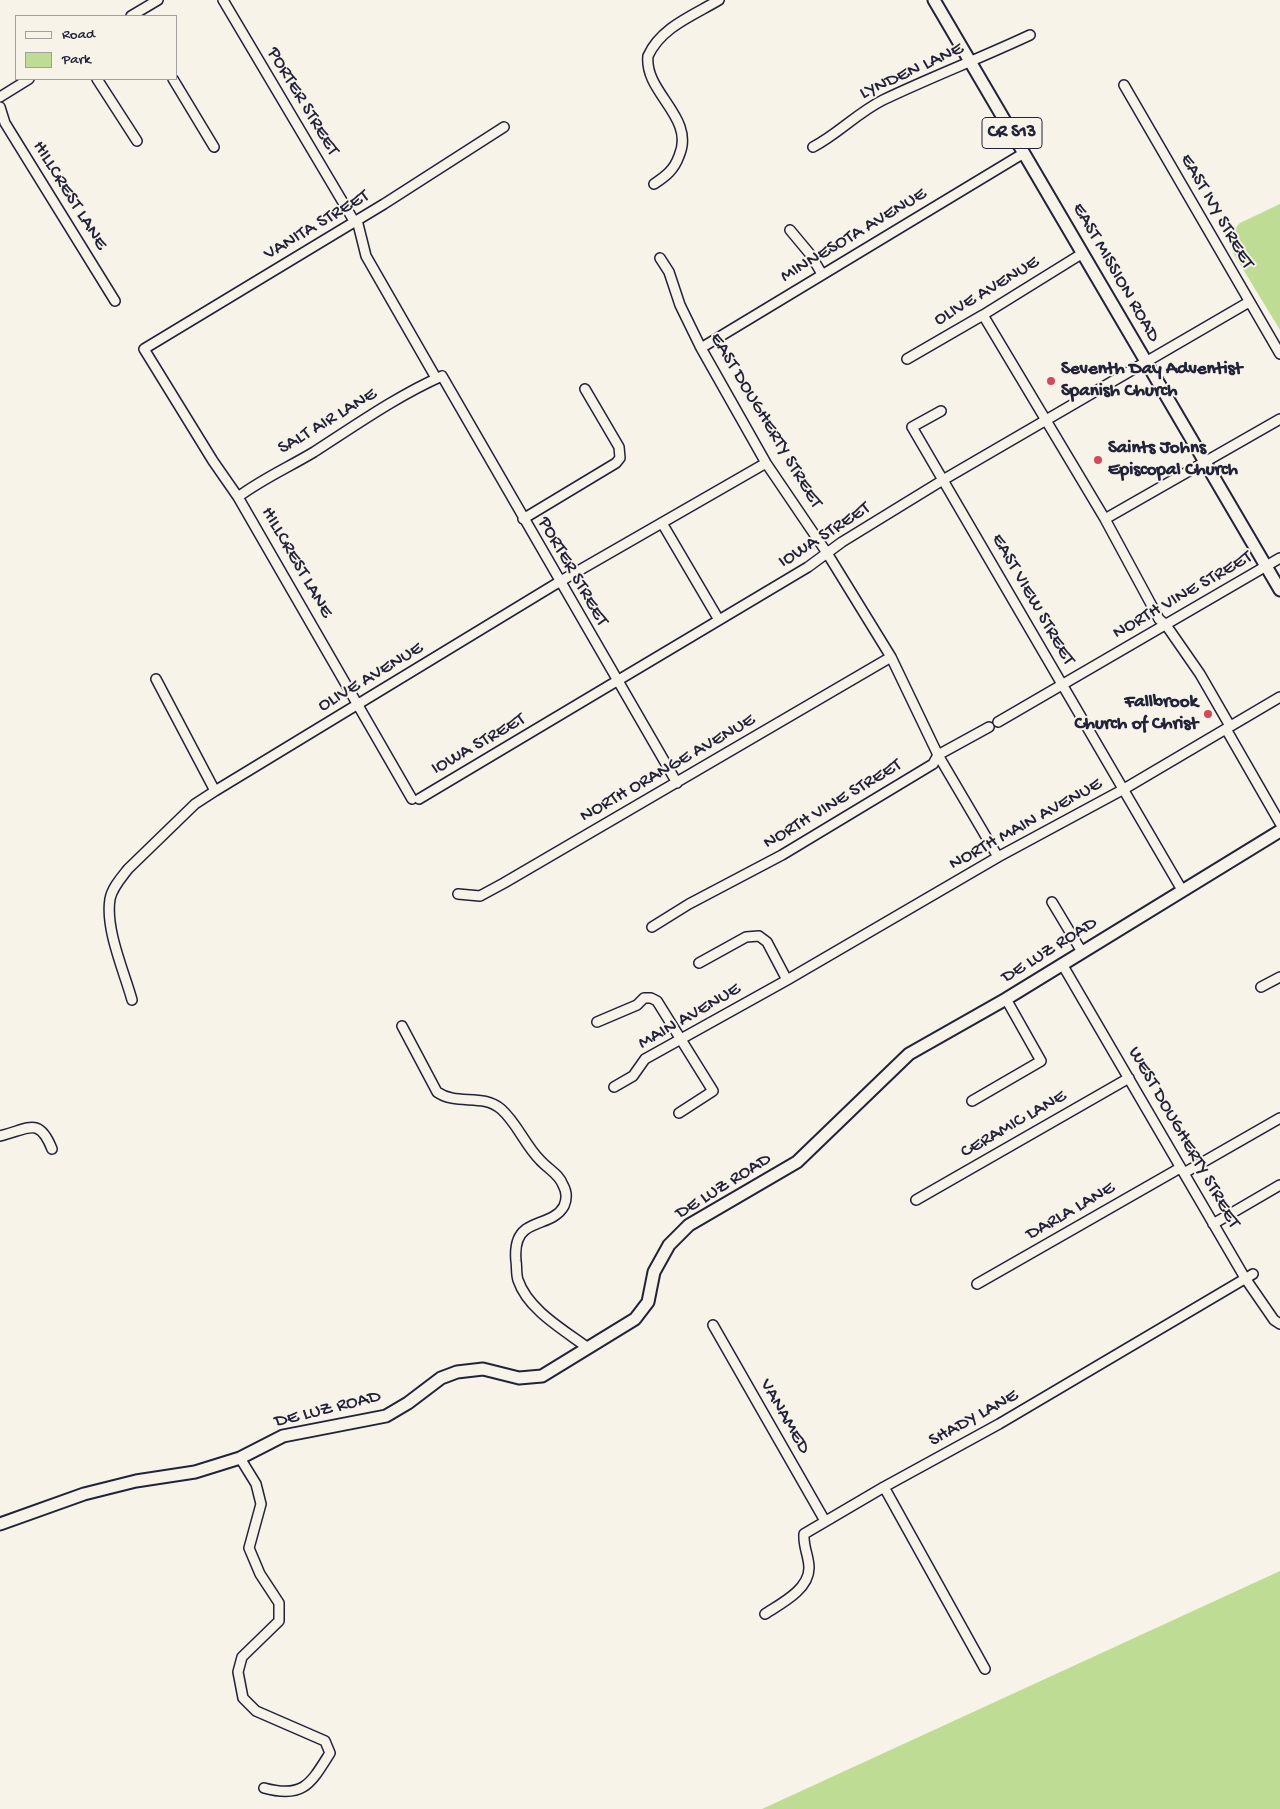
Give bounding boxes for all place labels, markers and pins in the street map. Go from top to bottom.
place label: Seventh Day Adventist Spanish Church [1061,359,1242,403]
marker: Seventh Day Adventist Spanish Church [1045,375,1057,387]
place label: Saints Johns Episcopal Church [1108,438,1238,482]
marker: Saints Johns Episcopal Church [1092,454,1104,466]
place label: Fallbrook Church of Christ [1074,692,1198,736]
marker: Fallbrook Church of Christ [1202,708,1214,720]

